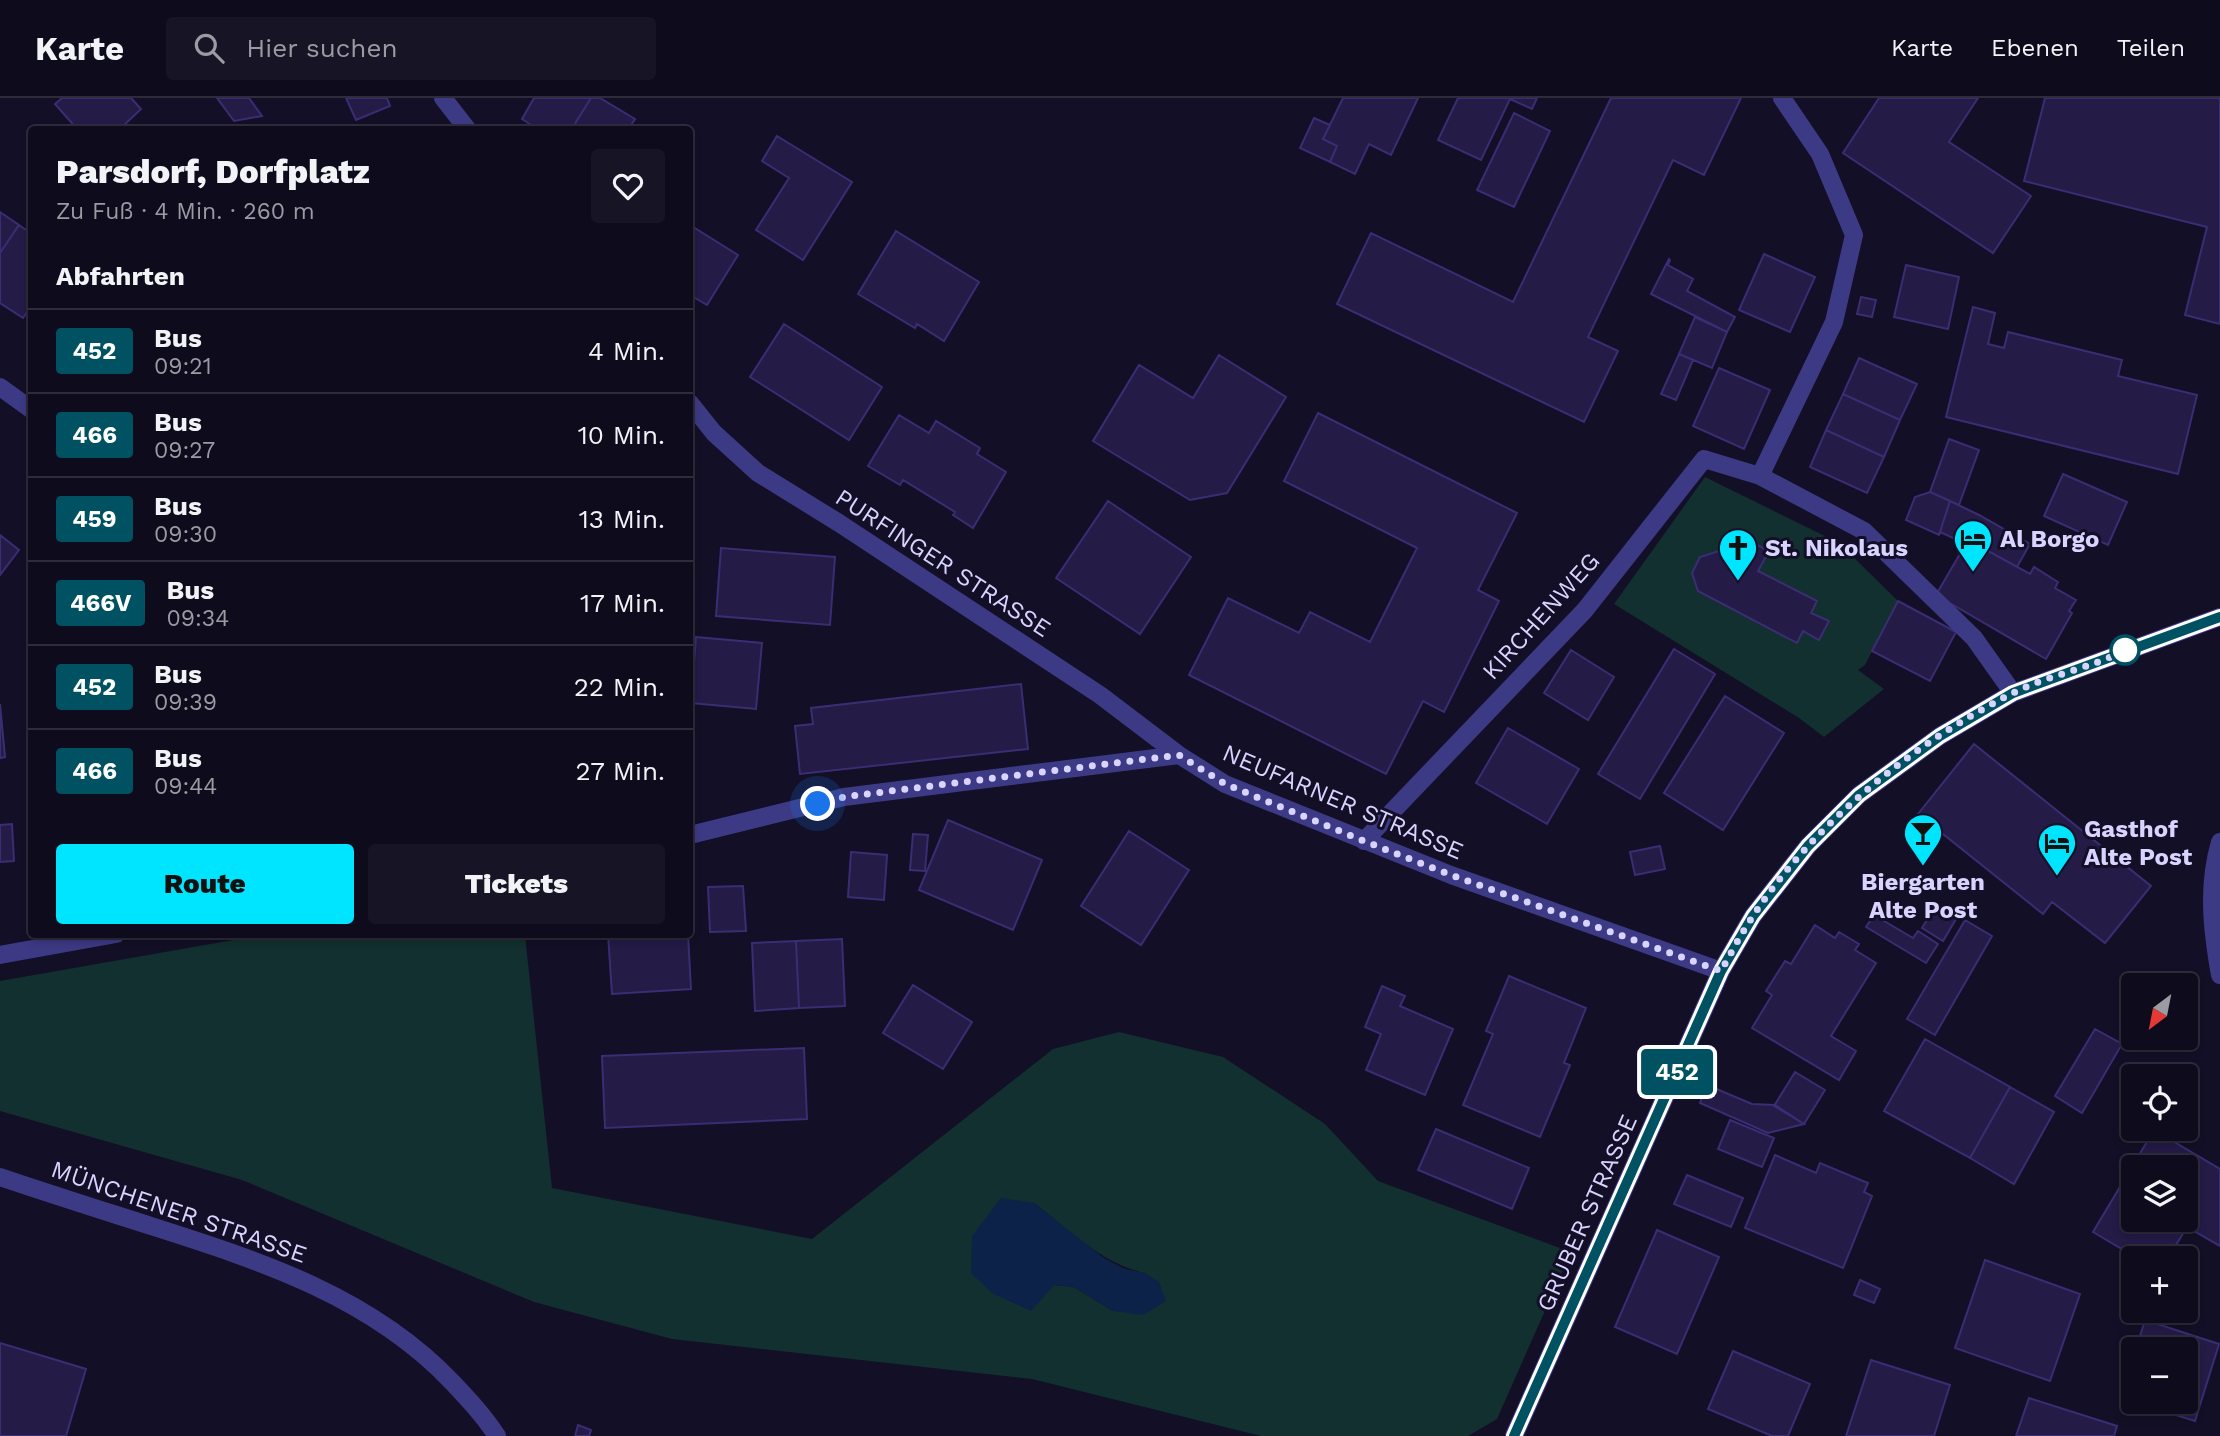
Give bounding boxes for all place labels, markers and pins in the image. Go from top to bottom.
hotel icon: Al Borgo [1952,518,1994,573]
place label: Al Borgo [2000,525,2099,553]
church icon: St. Nikolaus [1717,527,1759,582]
place label: St. Nikolaus [1765,534,1908,562]
unlabelled marker [2110,635,2140,665]
bar icon: Biergarten Alte Post [1902,812,1944,867]
place label: Gasthof Alte Post [2084,815,2193,871]
hotel icon: Gasthof Alte Post [2036,822,2078,877]
place label: Biergarten Alte Post [1861,868,1985,924]

